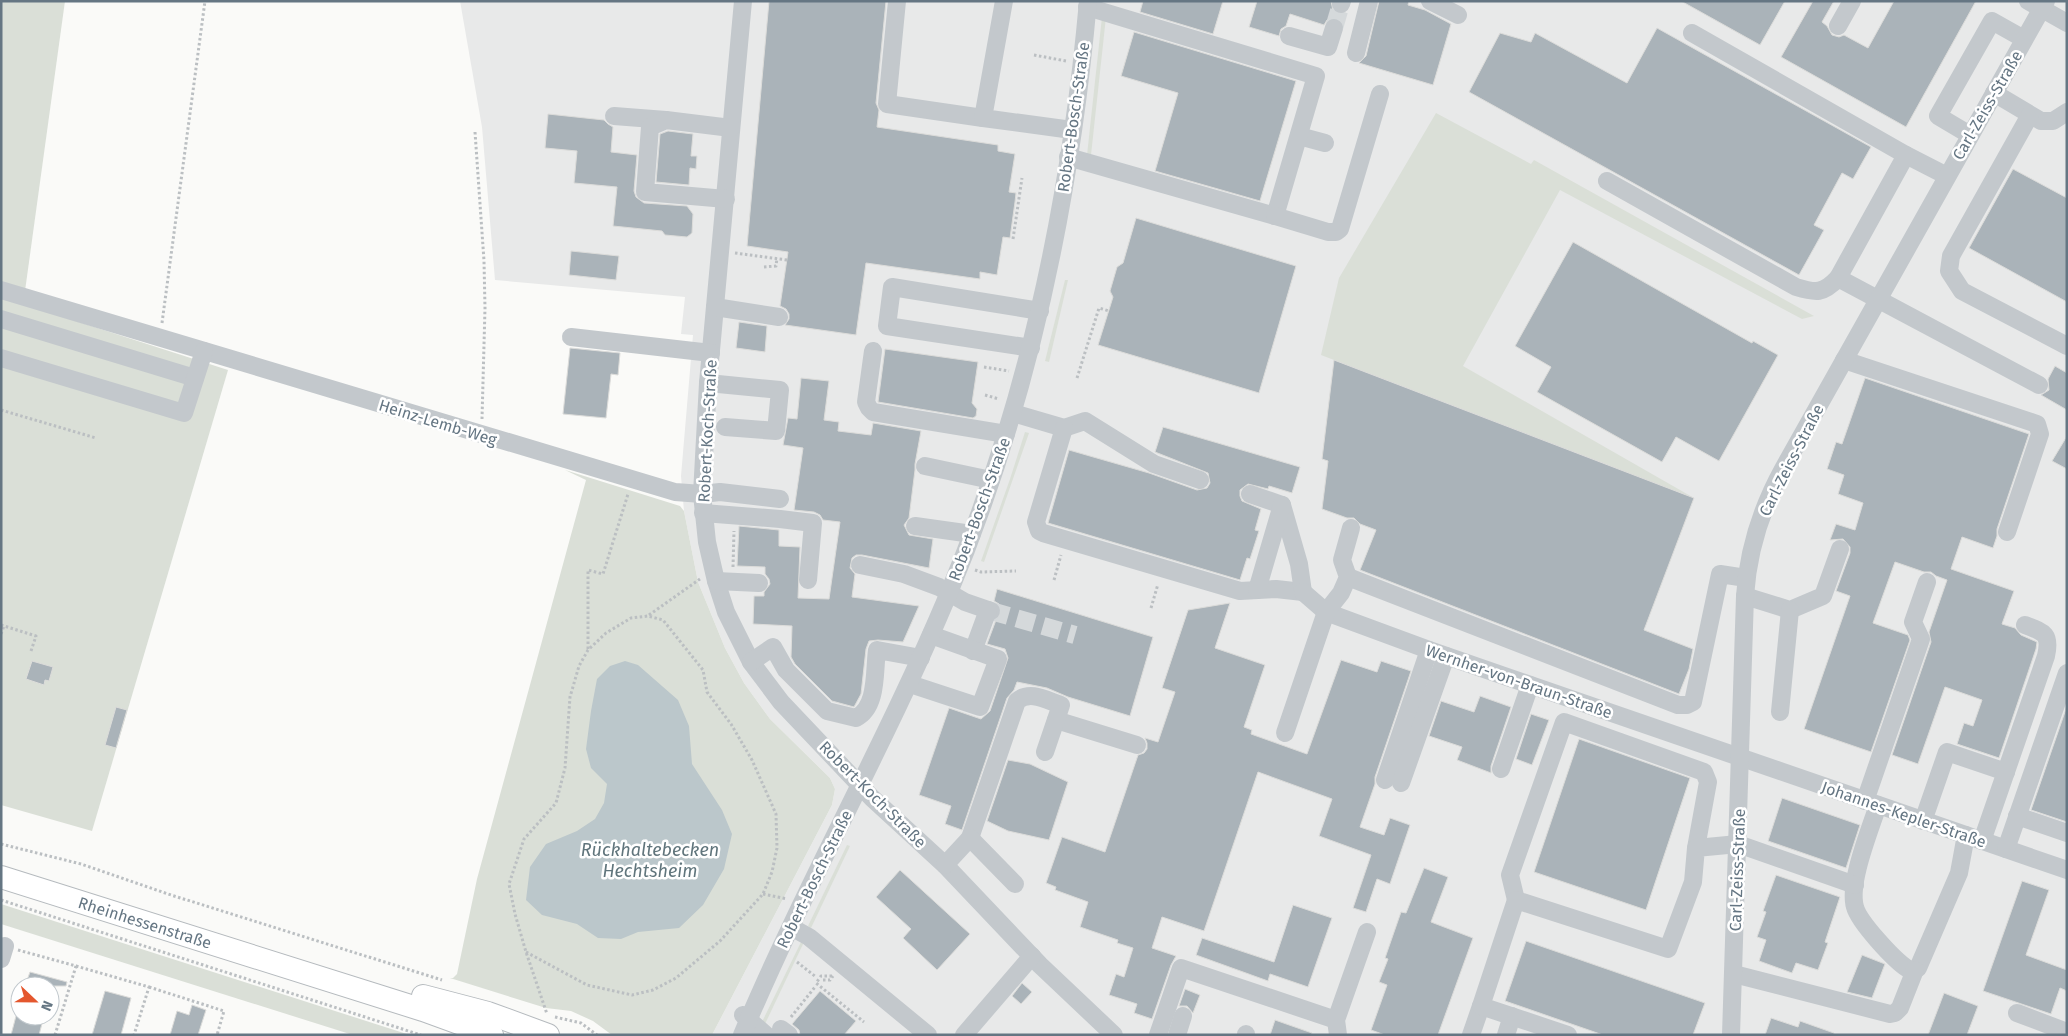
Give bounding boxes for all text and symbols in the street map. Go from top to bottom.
street label: Robert-Bosch-Straße [1054,41,1093,193]
street label: Carl-Zeiss-Straße [1948,47,2026,163]
street label: Robert-Koch-Straße [694,359,721,503]
street label: Heinz-Lemb-Weg [377,395,500,450]
street label: Carl-Zeiss-Straße [1755,401,1828,519]
street label: Robert-Bosch-Straße [945,435,1014,583]
street label: Wernher-von-Braun-Straße [1423,641,1615,722]
street label: Robert-Koch-Straße [815,737,930,852]
street label: Johannes-Kepler-Straße [1819,777,1989,852]
street label: Robert-Bosch-Straße [773,807,856,951]
street label: Carl-Zeiss-Straße [1726,808,1749,932]
water label: Rückhaltebecken Hechtsheim [581,839,719,882]
street label: Rheinhessenstraße [76,893,214,953]
north arrow [10,976,60,1026]
text: N [37,998,56,1013]

